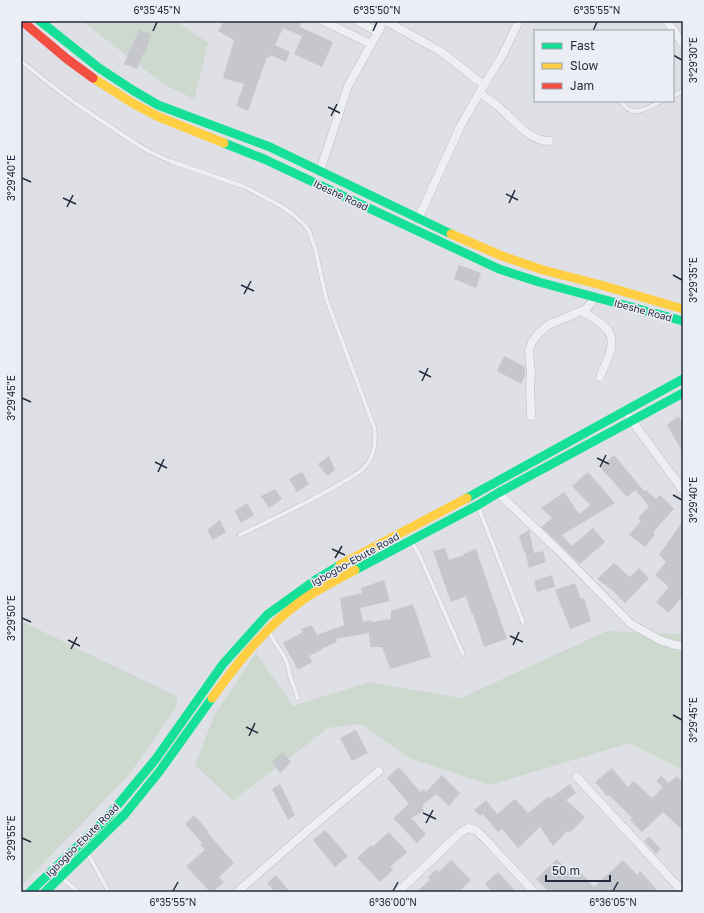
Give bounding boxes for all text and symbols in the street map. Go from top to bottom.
text: 6°35'45"N [133,4,181,16]
text: 6°35'50"N [353,4,401,16]
text: 6°35'55"N [574,4,620,16]
legend [534,30,674,102]
text: 3°29'30"E [687,37,699,83]
text: Fast [570,38,595,53]
text: Slow [570,58,598,73]
text: Jam [570,78,594,93]
text: 3°29'40"E [5,155,17,201]
street label: Ibeshe Road [312,177,370,213]
text: 3°29'35"E [687,257,699,303]
street label: Ibeshe Road [613,297,673,323]
text: 3°29'45"E [5,375,17,421]
text: 3°29'40"E [687,477,699,523]
street label: Igbogbo-Ebute Road [309,530,401,588]
text: 3°29'50"E [5,595,17,641]
text: 3°29'45"E [687,697,699,743]
street label: Igbogbo-Ebute Road [43,801,121,879]
text: 3°29'55"E [5,815,17,861]
scale bar [546,857,610,883]
text: 50 m [552,863,580,878]
text: 6°35'55"N [150,896,196,908]
text: 6°36'00"N [369,896,417,908]
text: 6°36'05"N [589,896,637,908]

